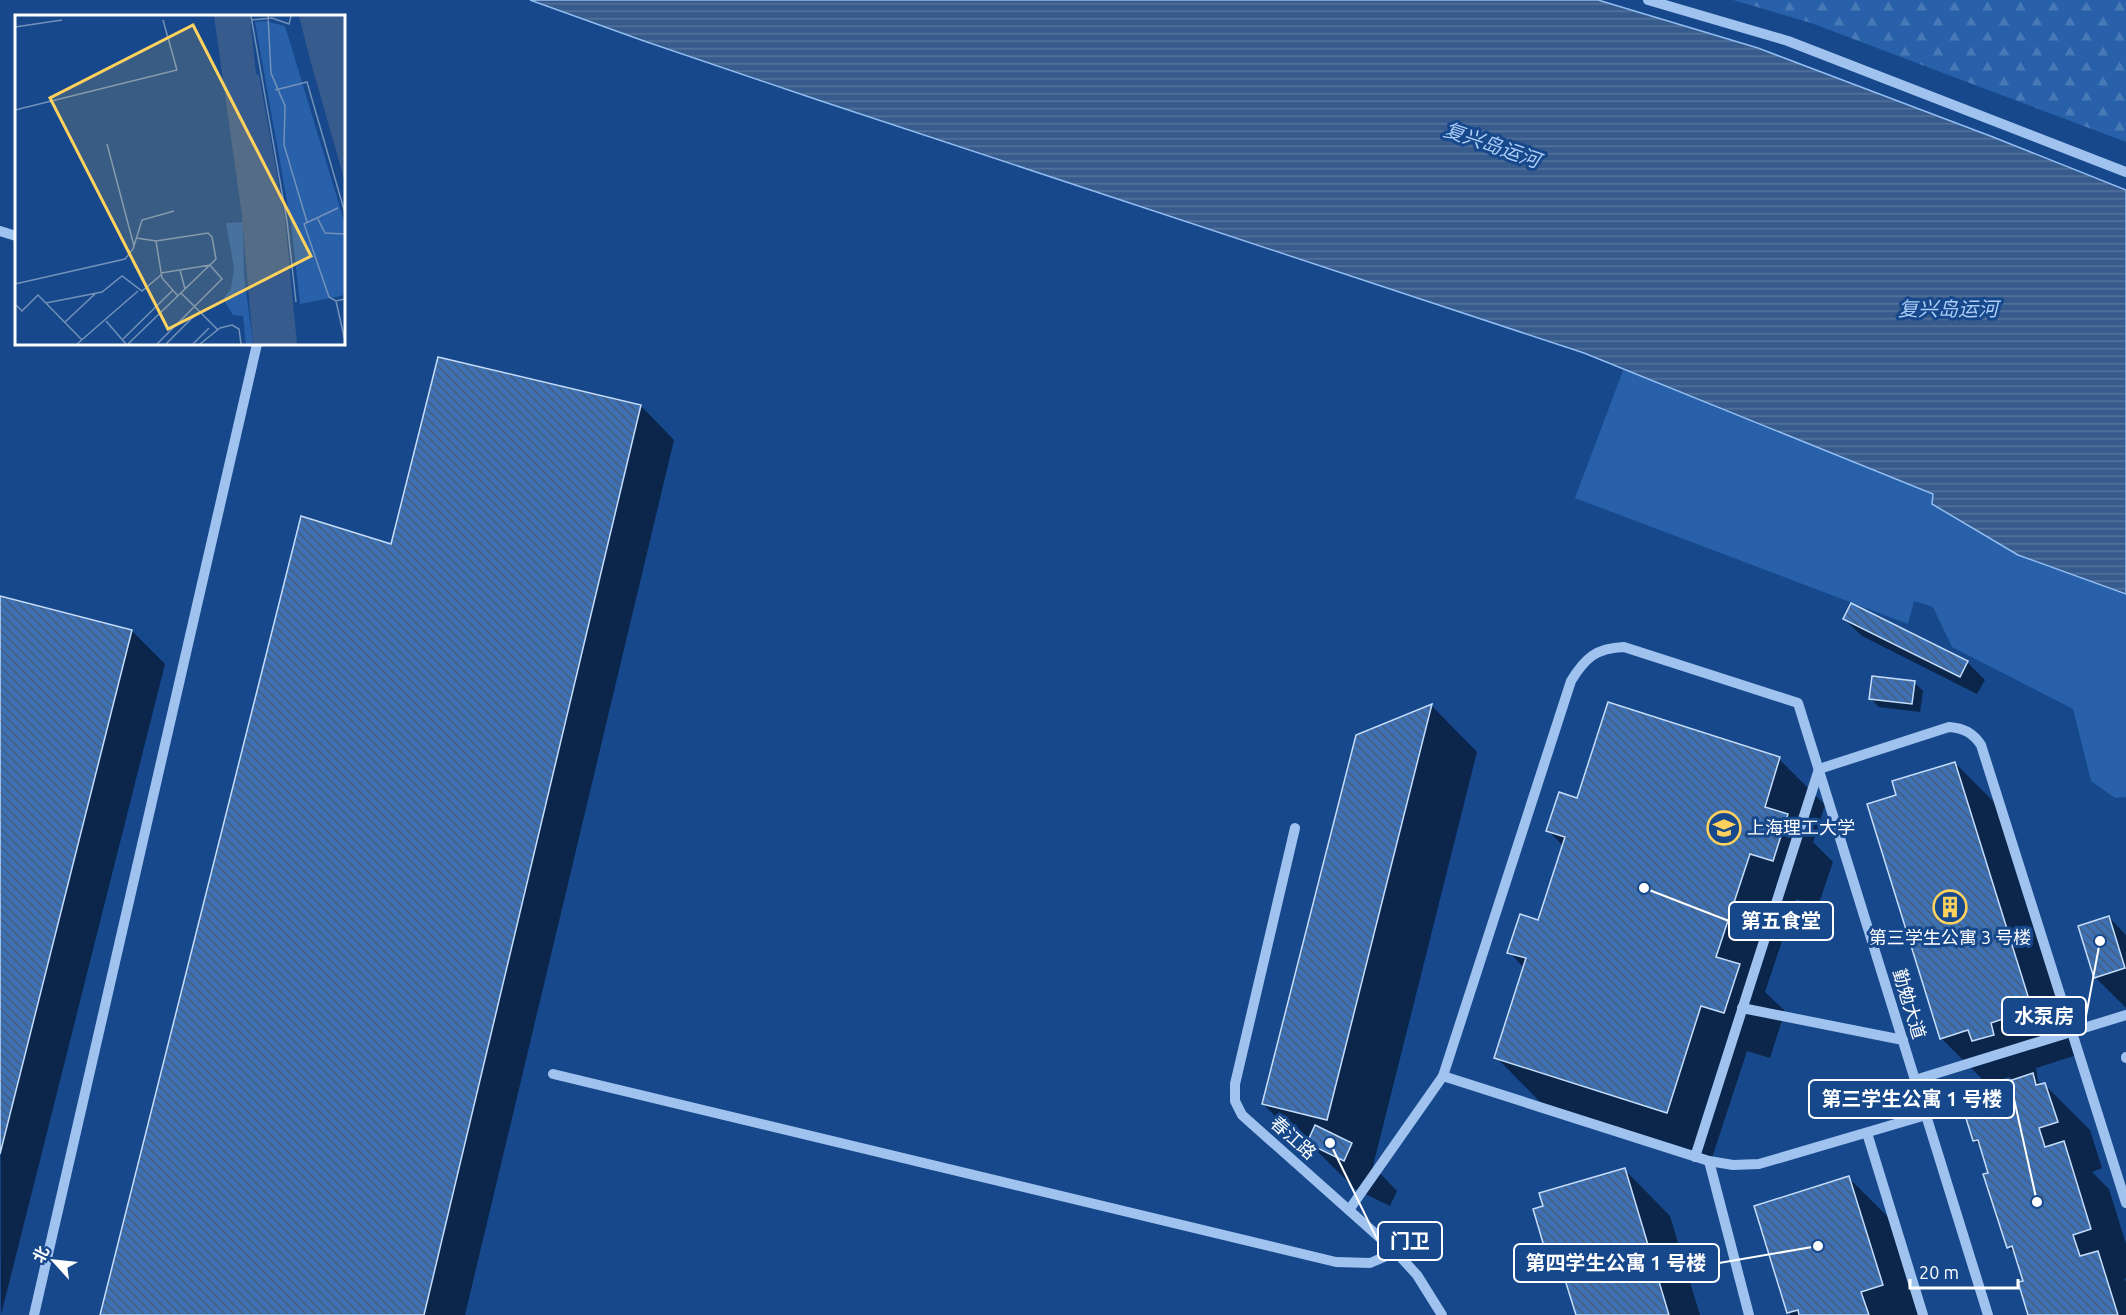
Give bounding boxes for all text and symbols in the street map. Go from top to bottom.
inset map [15,15,345,345]
water label: 复兴岛运河 [1441,117,1547,173]
water label: 复兴岛运河 [1898,297,2002,320]
school or university icon: 上海理工大学 [1706,810,1742,846]
place label: 上海理工大学 [1747,817,1855,837]
building icon: 第三学生公寓 3 号楼 [1932,889,1968,925]
callout: 第五食堂 [1729,902,1833,940]
text: 第五食堂 [1741,909,1821,932]
place label: 第三学生公寓 3 号楼 [1869,927,2031,947]
street label: 勤勉大道 [1890,966,1930,1041]
callout: 水泵房 [2002,997,2086,1035]
text: 水泵房 [2014,1004,2074,1027]
callout: 第三学生公寓 1 号楼 [1809,1080,2014,1118]
text: 第三学生公寓 1 号楼 [1822,1087,2002,1110]
street label: 春江路 [1267,1112,1320,1163]
callout: 门卫 [1378,1222,1442,1260]
text: 门卫 [1390,1229,1430,1252]
north arrow [24,1231,84,1291]
text: 北 [29,1243,52,1265]
callout: 第四学生公寓 1 号楼 [1514,1244,1719,1282]
text: 第四学生公寓 1 号楼 [1526,1251,1706,1274]
scale bar [1910,1252,2018,1290]
text: 20 m [1919,1262,1959,1282]

